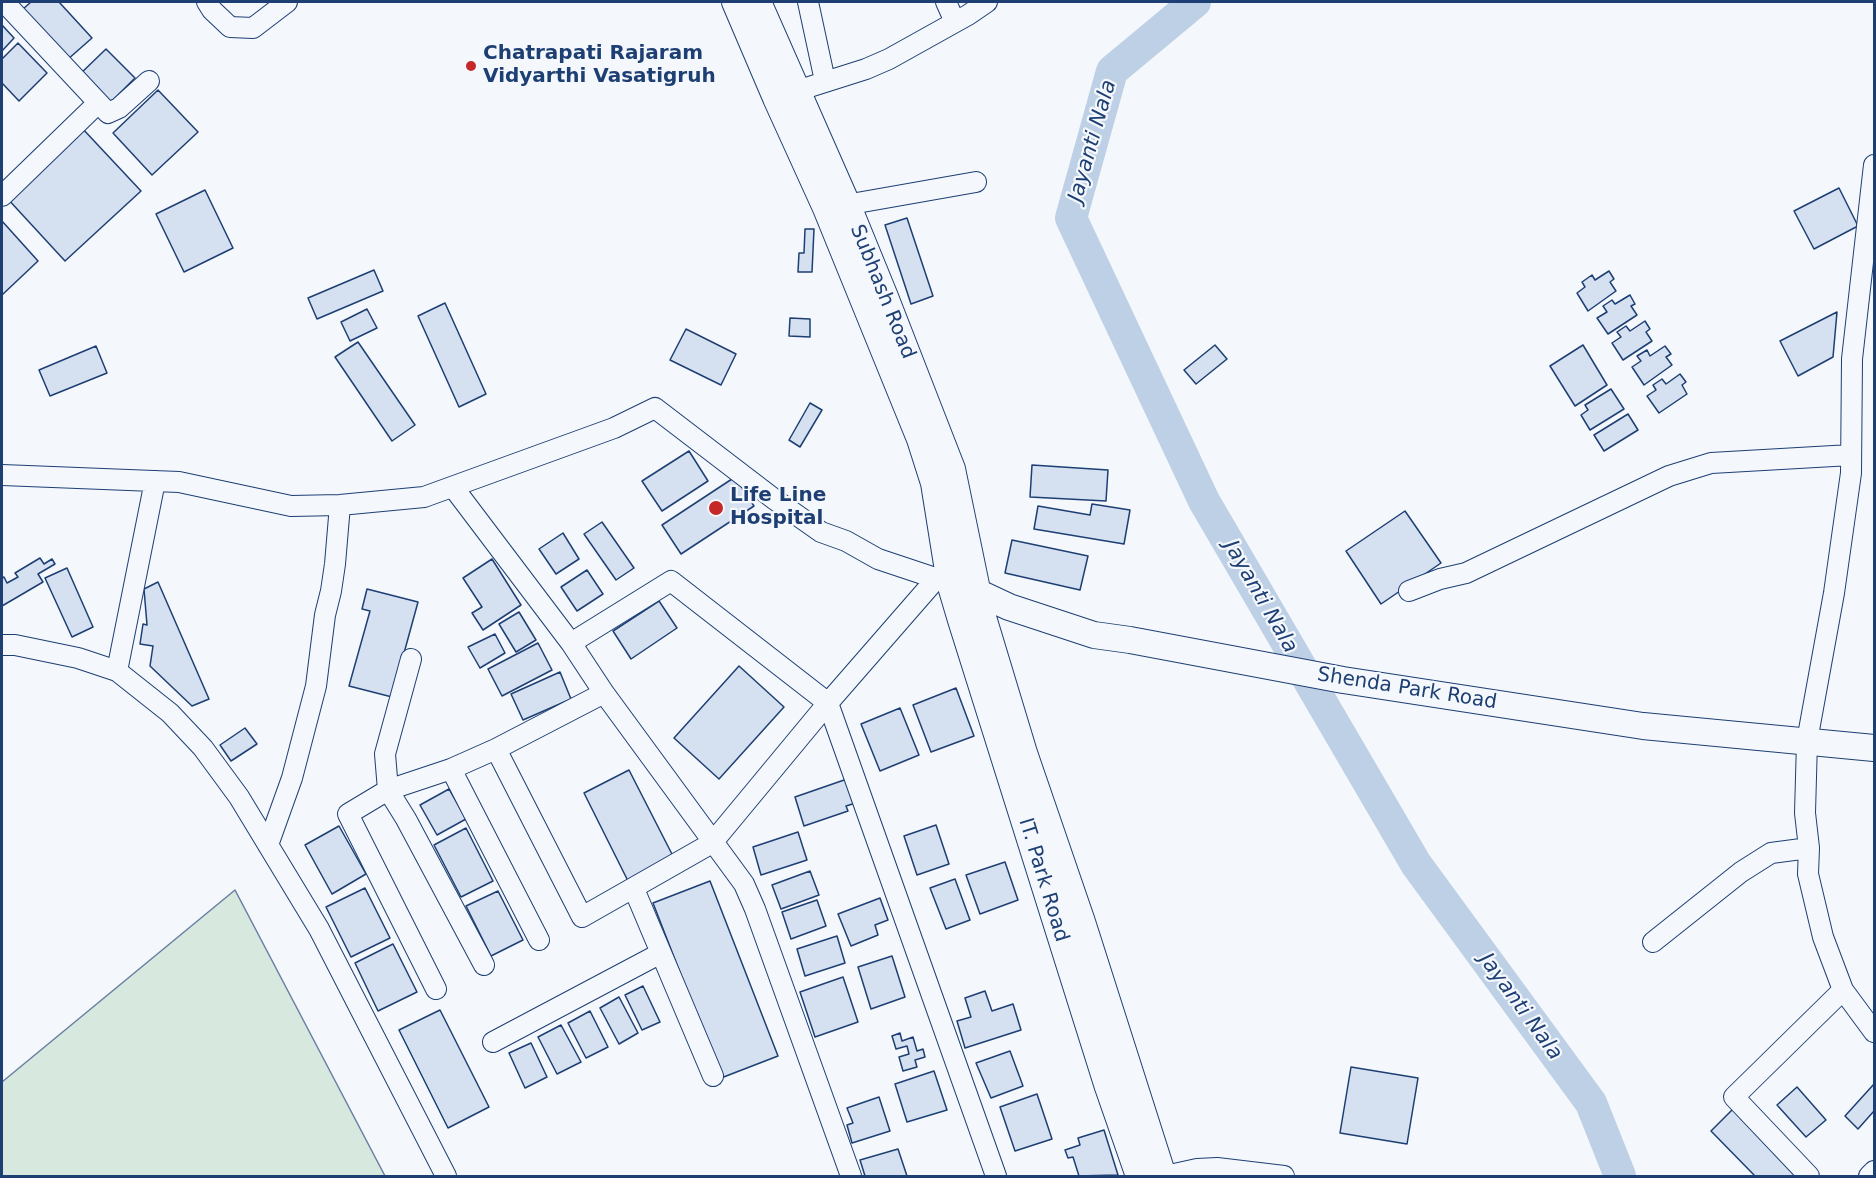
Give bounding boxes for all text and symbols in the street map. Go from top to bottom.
place label: Chatrapati Rajaram Vidyarthi Vasatigruh [483,42,716,89]
marker: Chatrapati Rajaram Vidyarthi Vasatigruh [464,59,478,73]
water label: Jayanti Nala [1064,77,1122,205]
street label: Subhash Road [844,221,920,363]
place label: Life Line Hospital [730,484,826,531]
marker: Life Line Hospital [707,499,725,517]
water label: Jayanti Nala [1218,536,1302,658]
street label: Shenda Park Road [1316,663,1498,715]
street label: IT. Park Road [1013,815,1073,945]
water label: Jayanti Nala [1473,949,1567,1065]

